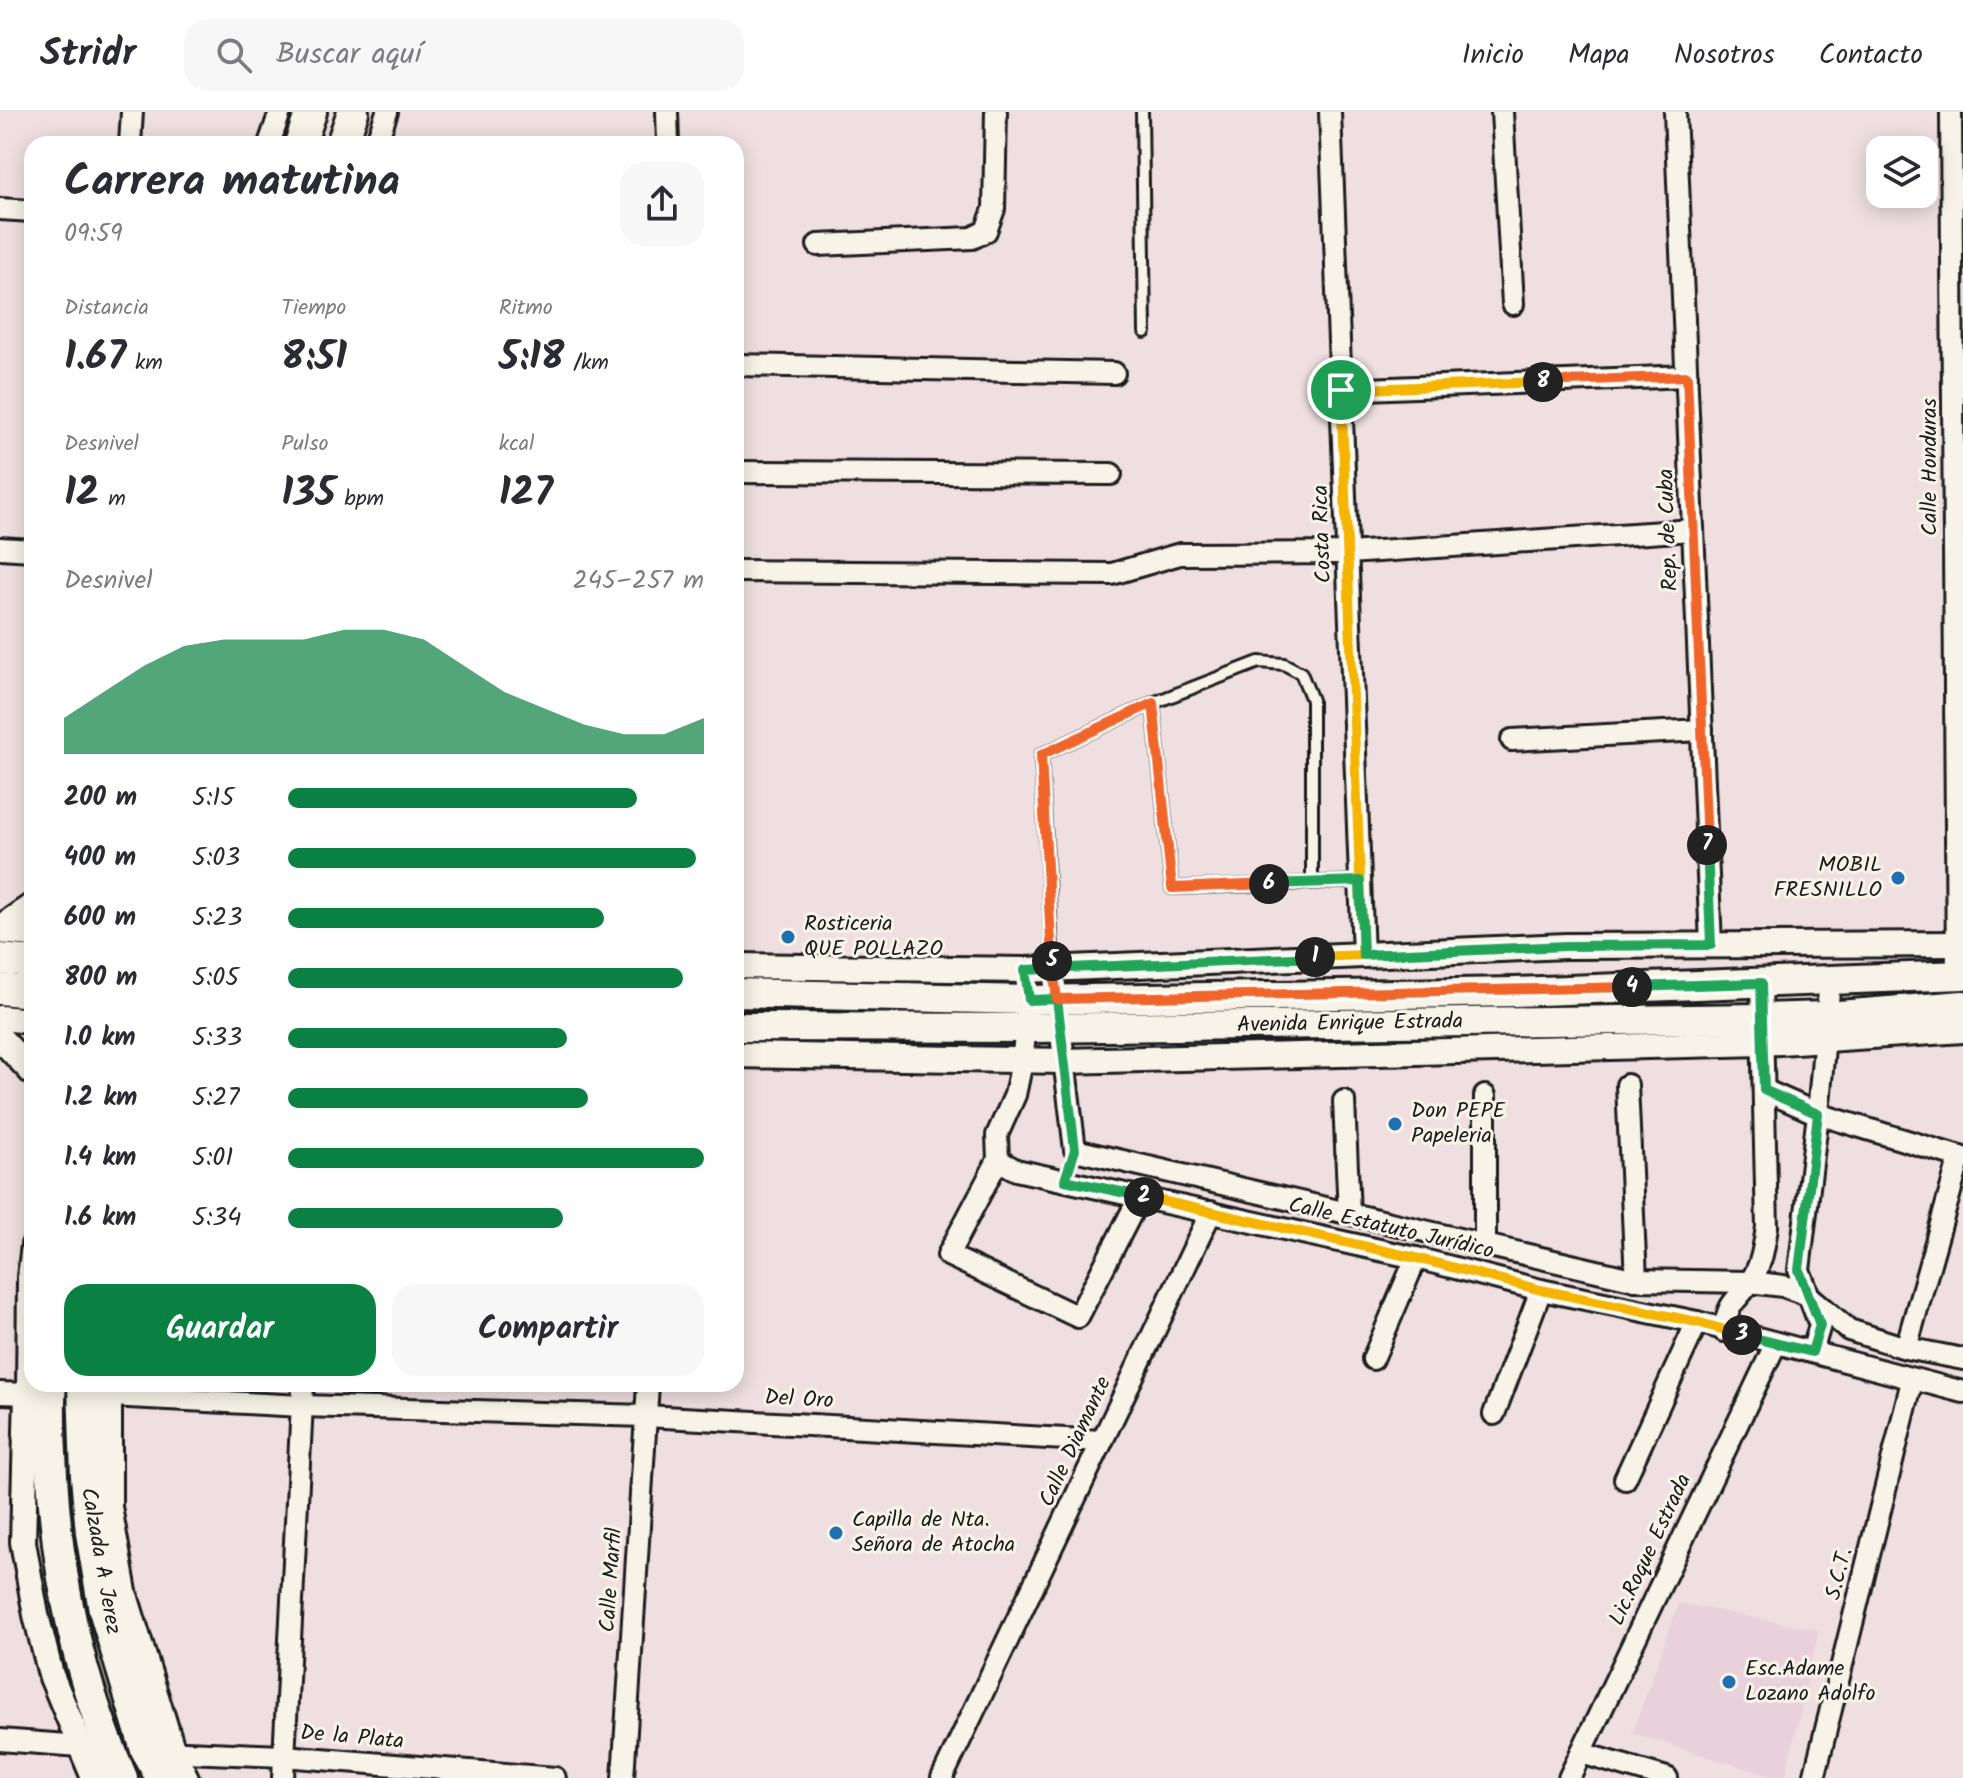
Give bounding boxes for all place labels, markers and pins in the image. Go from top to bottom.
pin [1307,356,1375,424]
pin: 8 [1523,362,1563,402]
pin: 7 [1687,825,1727,865]
place label: MOBIL FRESNILLO [1774,848,1883,908]
pin: 6 [1249,864,1289,904]
marker: MOBIL FRESNILLO [1889,869,1907,887]
place label: Rosticeria QUE POLLAZO [804,907,943,967]
marker: Rosticeria QUE POLLAZO [779,928,797,946]
pin: 1 [1295,937,1335,977]
pin: 5 [1032,941,1072,981]
pin: 4 [1612,967,1652,1007]
place label: Don PEPE Papeleria [1411,1094,1506,1154]
marker: Don PEPE Papeleria [1386,1115,1404,1133]
pin: 2 [1124,1177,1164,1217]
pin: 3 [1722,1315,1762,1355]
place label: Capilla de Nta. Señora de Atocha [852,1503,1015,1563]
marker: Capilla de Nta. Señora de Atocha [827,1524,845,1542]
place label: Esc.Adame Lozano Adolfo [1745,1652,1875,1712]
marker: Esc.Adame Lozano Adolfo [1720,1673,1738,1691]

